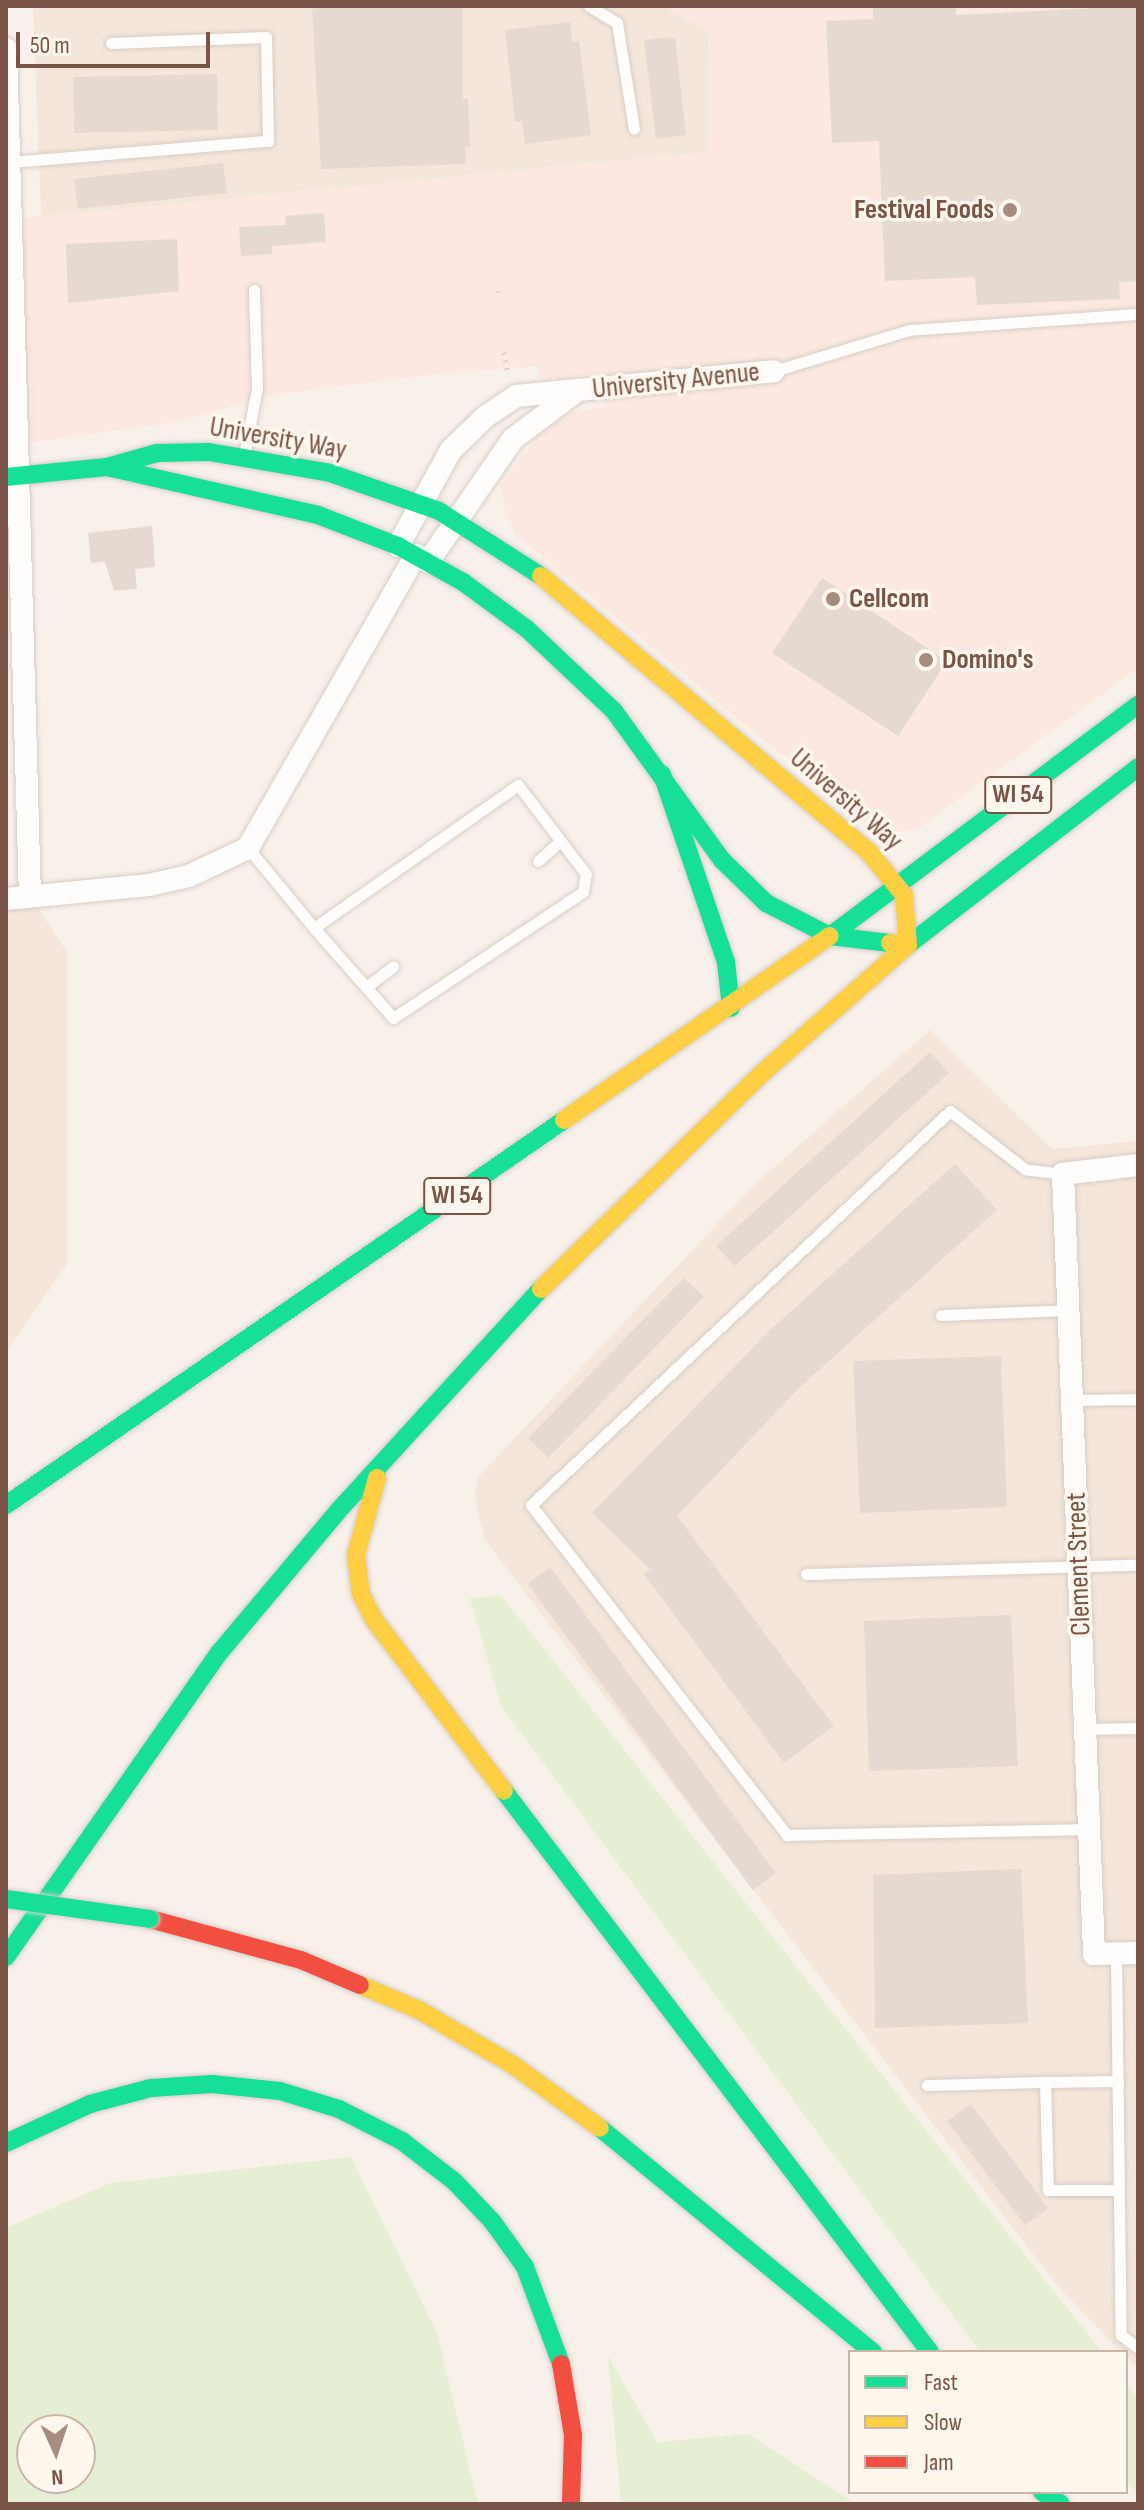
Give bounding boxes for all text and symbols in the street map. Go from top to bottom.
scale bar [20,16,214,66]
text: 50 m [30,31,70,60]
place label: Festival Foods [854,193,994,227]
marker: Festival Foods [1001,201,1019,219]
street label: University Avenue [591,356,761,406]
street label: University Way [207,410,349,468]
place label: Cellcom [849,582,929,616]
marker: Cellcom [824,590,842,608]
place label: Domino's [942,643,1033,677]
marker: Domino's [917,651,935,669]
street label: University Way [783,742,909,858]
road number: WI 54 [984,773,1052,817]
road number: WI 54 [423,1174,491,1218]
street label: Clement Street [1060,1492,1098,1636]
legend [848,2350,1128,2494]
text: Fast [924,2368,958,2397]
text: Slow [924,2408,962,2437]
north arrow [16,2414,96,2494]
text: Jam [924,2448,954,2477]
text: N [51,2463,64,2490]

